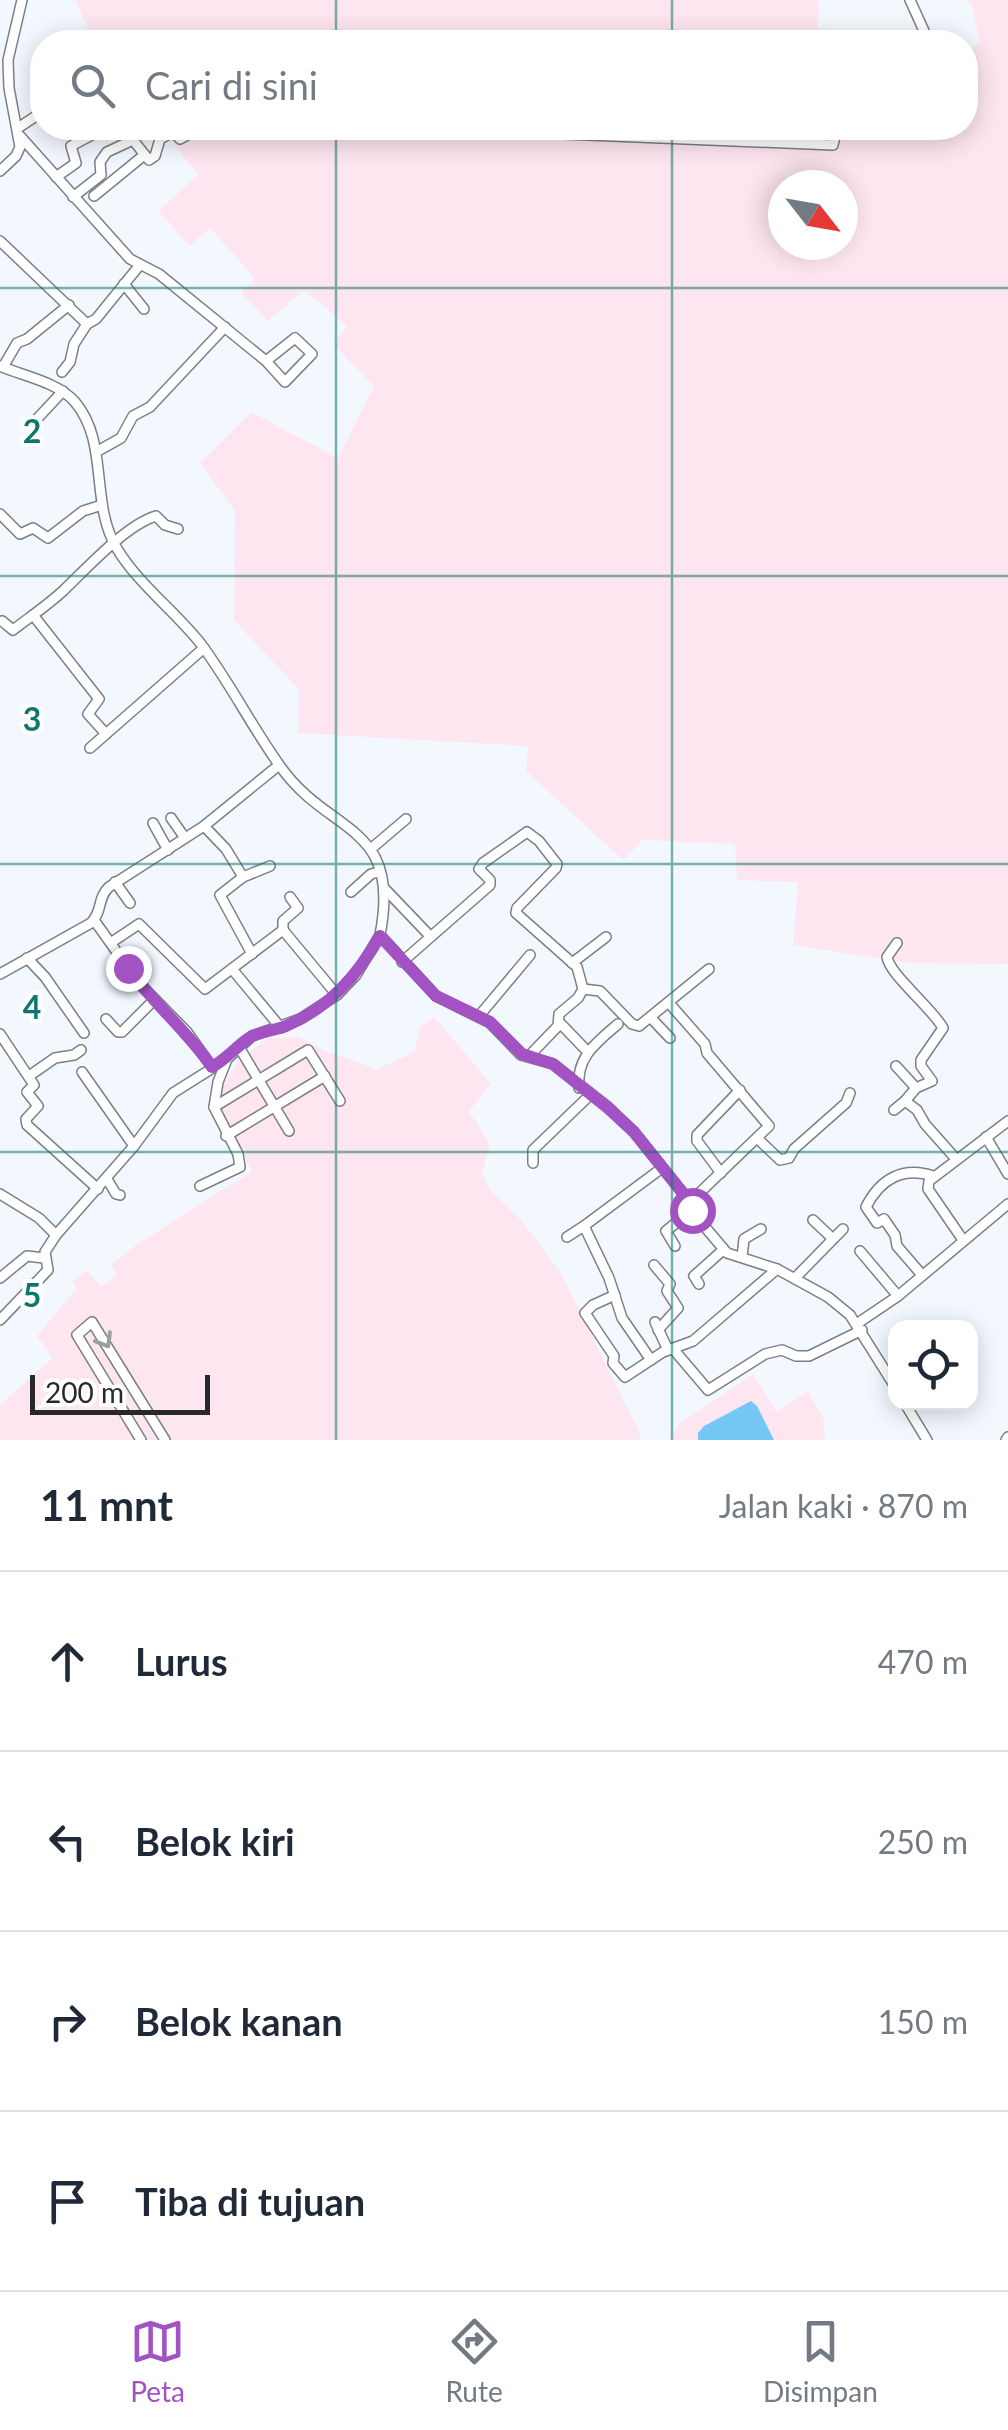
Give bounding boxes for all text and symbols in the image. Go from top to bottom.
search box [30,30,978,140]
icon: search [65,58,120,113]
text: Cari di sini [145,62,318,108]
north arrow [768,170,858,260]
text: 2 [23,411,41,450]
text: 3 [23,699,41,738]
route end [106,946,152,992]
text: 4 [23,987,41,1026]
route start [670,1188,716,1234]
text: 5 [23,1275,41,1314]
map controls [888,1320,978,1410]
button: locate [888,1320,978,1410]
one-way arrow [93,1330,112,1348]
scale bar [30,1370,210,1414]
text: 200 m [45,1375,124,1409]
text: 11 mnt [40,1480,173,1530]
text: Jalan kaki · 870 m [719,1486,968,1525]
icon: ahead [40,1634,95,1689]
text: Lurus [135,1638,228,1684]
text: 470 m [878,1642,968,1681]
icon: left [40,1814,95,1869]
text: Belok kiri [135,1818,295,1864]
text: 250 m [878,1822,968,1861]
icon: right [40,1994,95,2049]
text: Belok kanan [135,1998,343,2044]
text: 150 m [878,2002,968,2041]
icon: arrive [40,2174,95,2229]
text: Tiba di tujuan [135,2178,365,2224]
tab: Peta [130,2314,185,2408]
tab: Rute [445,2314,503,2408]
tab: Disimpan [763,2314,878,2408]

